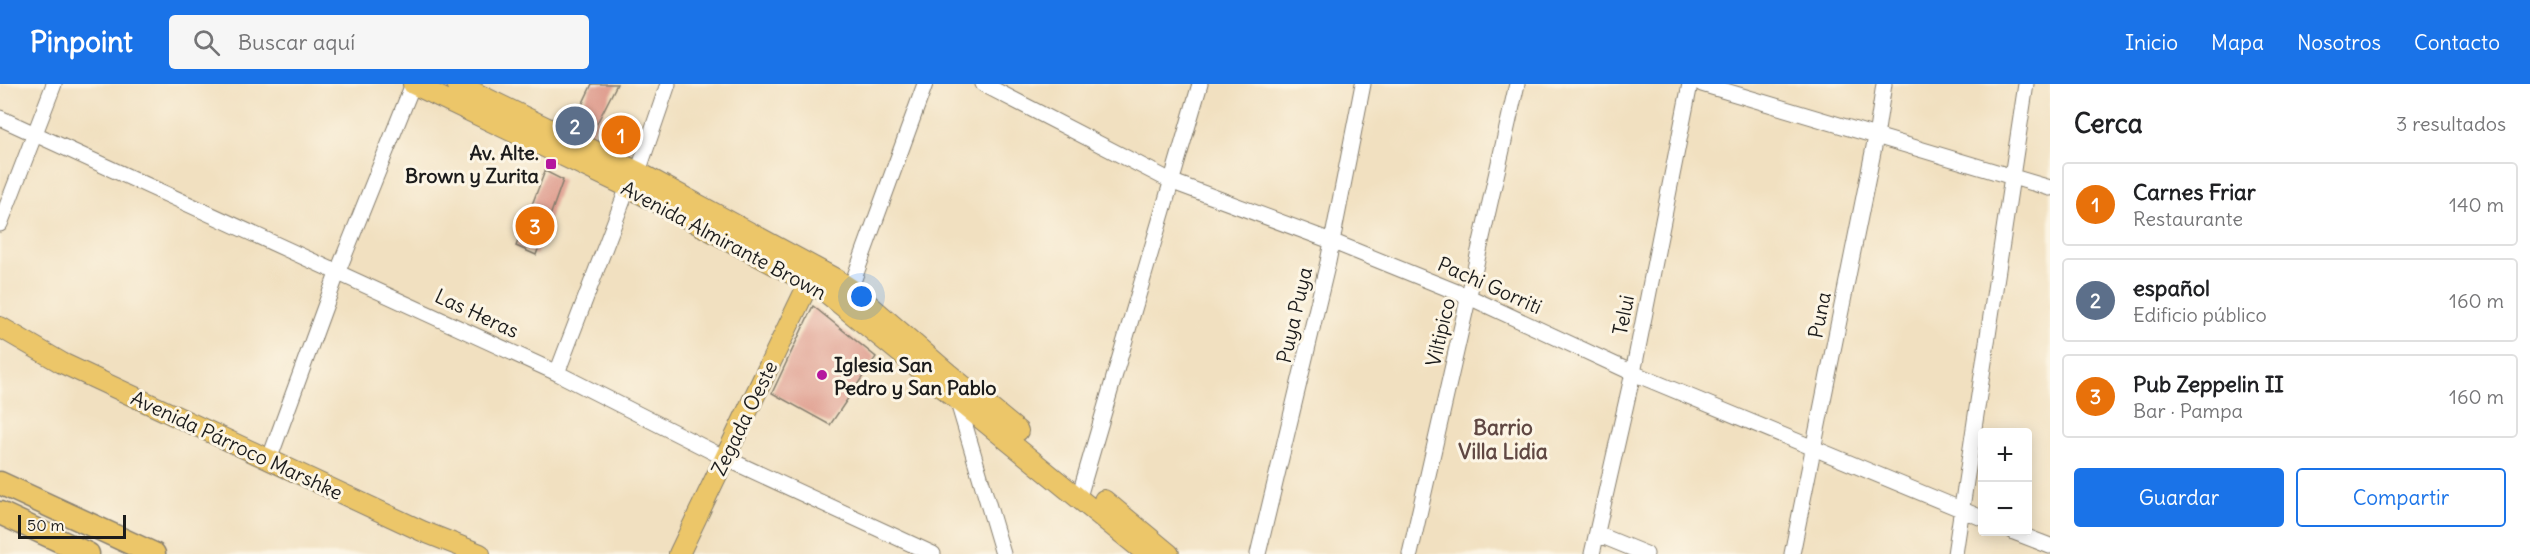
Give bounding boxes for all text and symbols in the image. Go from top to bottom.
search box [169,15,589,69]
text: Pinpoint [30,24,133,60]
icon: search [190,26,223,59]
text: Buscar aquí [238,28,355,56]
text: Inicio [2125,29,2178,56]
text: Mapa [2211,29,2264,56]
text: Nosotros [2297,29,2381,56]
text: Contacto [2414,29,2500,56]
pin: 2 [556,104,594,148]
text: Cerca [2074,107,2143,140]
text: 3 resultados [2396,111,2506,136]
pin: 1 [602,112,640,158]
place label: Av. Alte. Brown y Zurita [405,140,540,188]
marker: Av. Alte. Brown y Zurita [544,157,558,171]
street label: Avenida Almirante Brown [617,175,831,305]
text: Carnes Friar [2133,178,2256,206]
text: 1 [2092,192,2099,217]
text: 140 m [2449,192,2504,217]
pin: 3 [516,204,554,248]
text: Restaurante [2133,206,2243,231]
street label: Pachi Gorriti [1434,251,1546,319]
street label: Puya Puya [1271,265,1317,365]
text: español [2133,274,2210,302]
your location [847,282,876,311]
street label: Las Heras [431,283,523,343]
text: 2 [2090,288,2101,313]
text: 160 m [2449,288,2504,313]
street label: Puna [1802,290,1836,340]
street label: Telui [1607,293,1639,337]
street label: Viltipico [1420,295,1460,369]
text: Edificio público [2133,302,2267,327]
place label: Iglesia San Pedro y San Pablo [834,352,997,400]
street label: Zegada Oeste [705,357,783,479]
marker: Iglesia San Pedro y San Pablo [815,368,829,382]
text: Pub Zeppelin II [2133,370,2284,398]
text: 3 [2090,384,2101,409]
text: 160 m [2449,384,2504,409]
street label: Avenida Párroco Marshke [127,385,347,505]
text: Bar · Pampa [2133,398,2243,423]
district label: Barrio Villa Lidia [1458,414,1548,465]
map controls [1978,428,2032,536]
button: + [1978,428,2032,482]
button: Guardar [2074,468,2284,527]
button: Compartir [2296,468,2506,527]
button: − [1978,482,2032,536]
scale bar [18,512,126,540]
text: 50 m [27,515,65,535]

